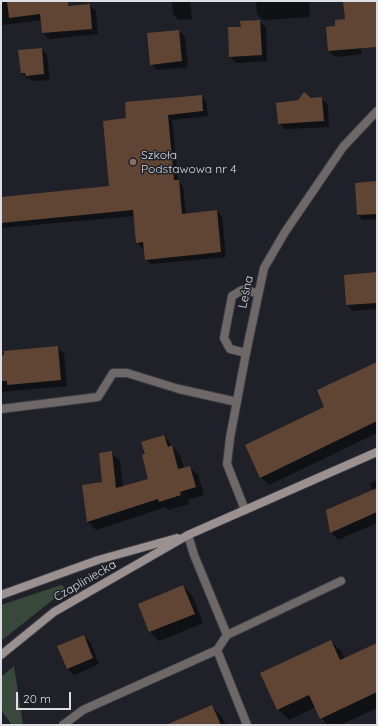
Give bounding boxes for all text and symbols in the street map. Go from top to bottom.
place label: Szkoła Podstawowa nr 4 [141,148,236,176]
marker: Szkoła Podstawowa nr 4 [128,157,138,167]
street label: Leśna [236,274,256,310]
street label: Czapliniecka [51,557,119,605]
scale bar [18,684,73,710]
text: 20 m [23,691,51,706]

